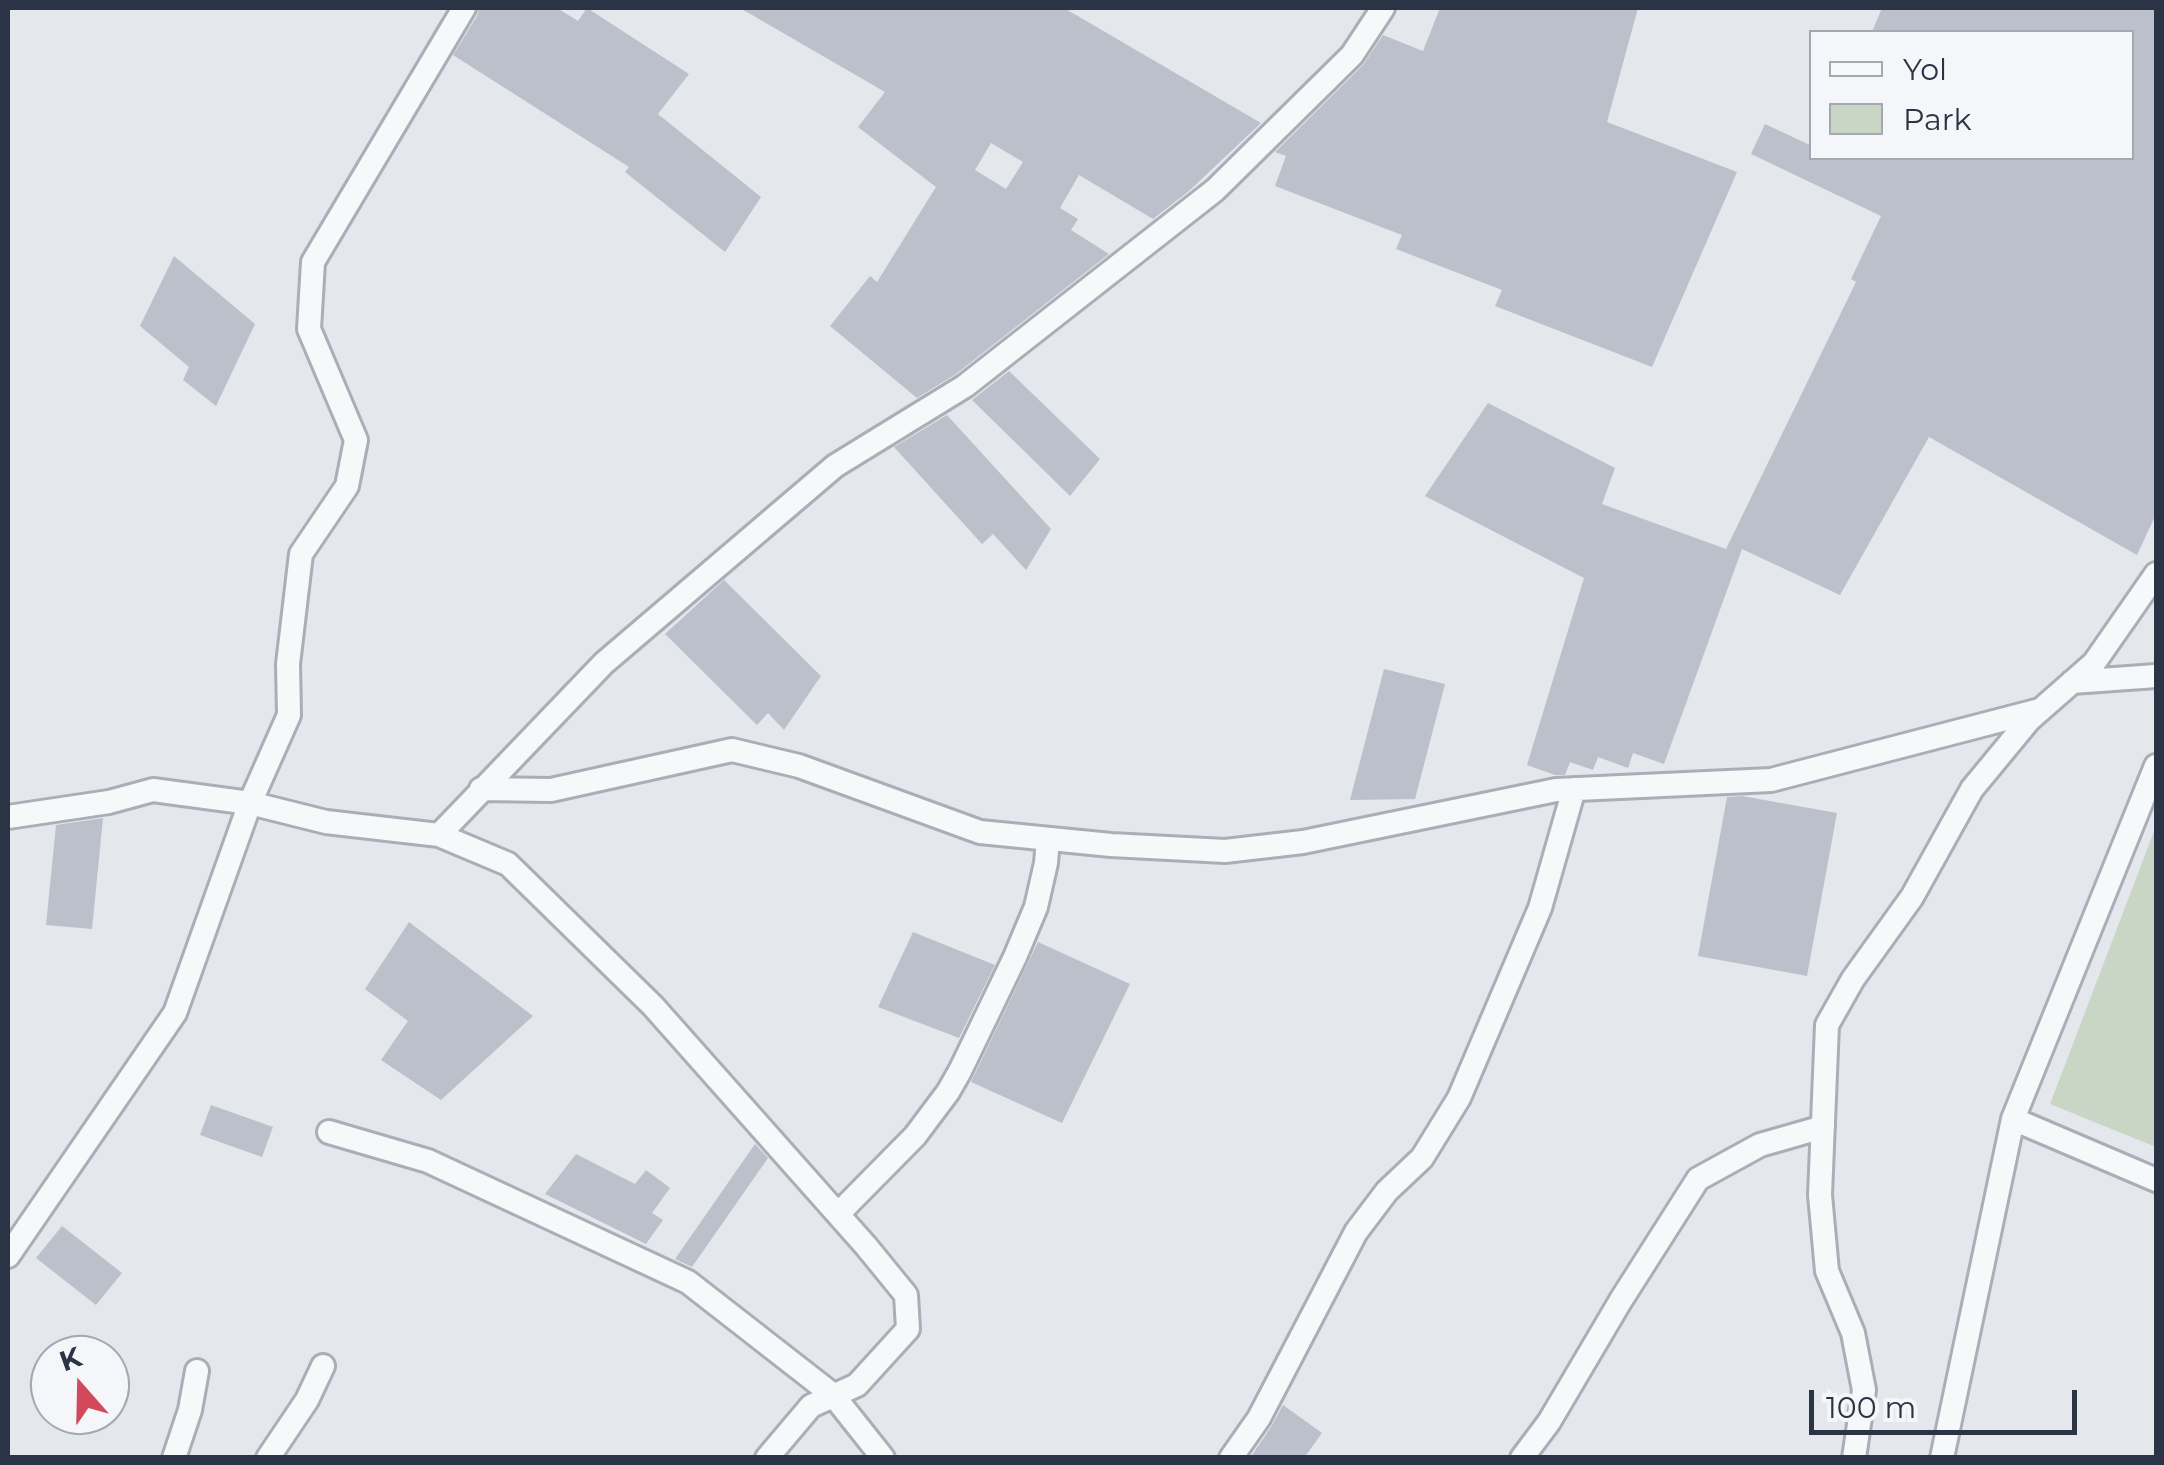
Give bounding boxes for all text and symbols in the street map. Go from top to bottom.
legend [1809,30,2134,160]
text: Yol [1903,51,1947,88]
text: Park [1903,101,1972,138]
north arrow [30,1335,130,1435]
text: K [55,1339,86,1378]
scale bar [1814,1370,2082,1432]
text: 100 m [1826,1389,1916,1426]

